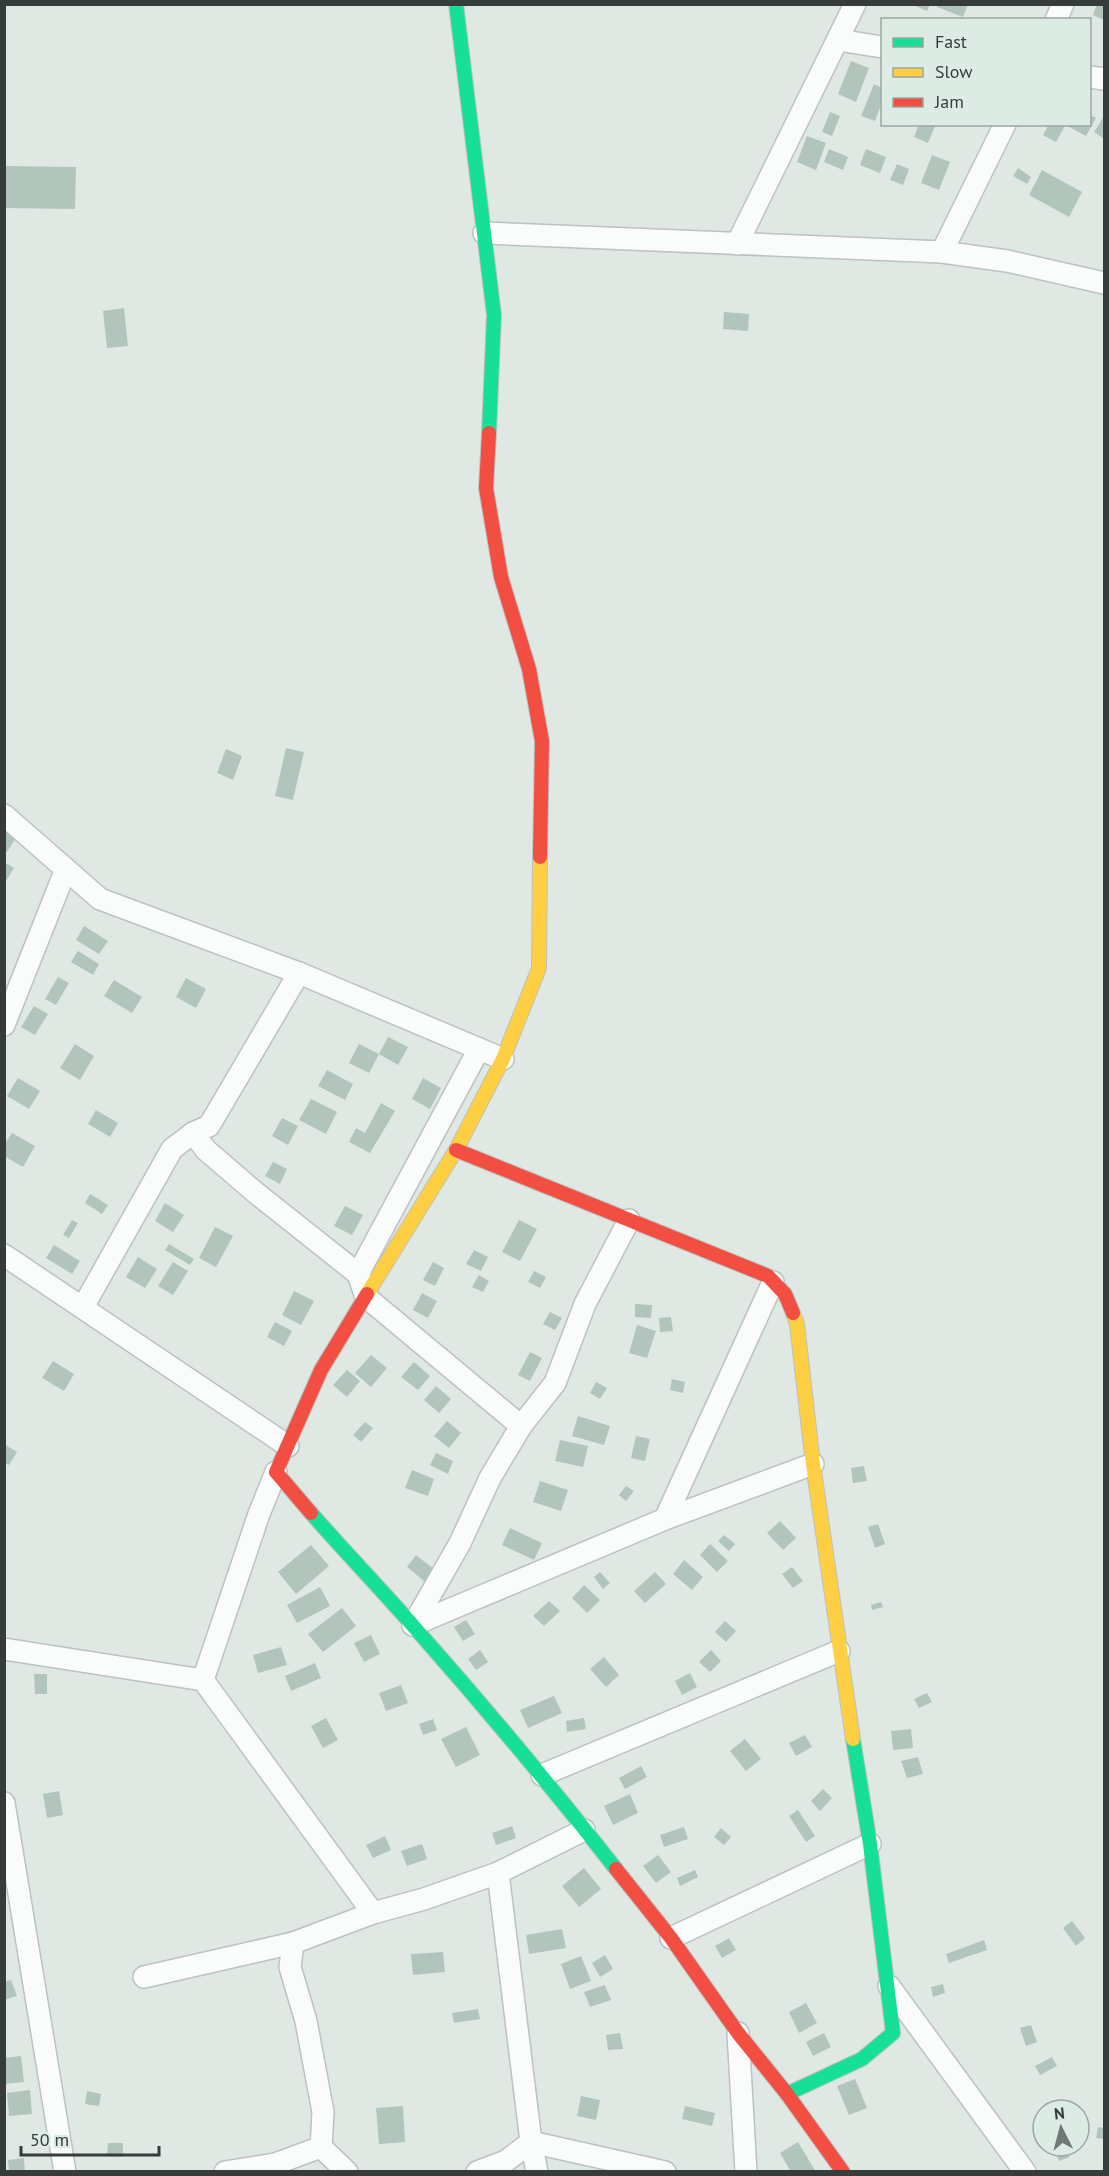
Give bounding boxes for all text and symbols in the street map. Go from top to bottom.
legend [881,18,1091,126]
text: Fast [935,30,967,53]
text: Slow [935,60,973,83]
text: Jam [934,90,964,113]
north arrow [1031,2098,1091,2158]
text: N [1053,2103,1066,2124]
scale bar [21,2119,159,2157]
text: 50 m [30,2128,69,2151]

